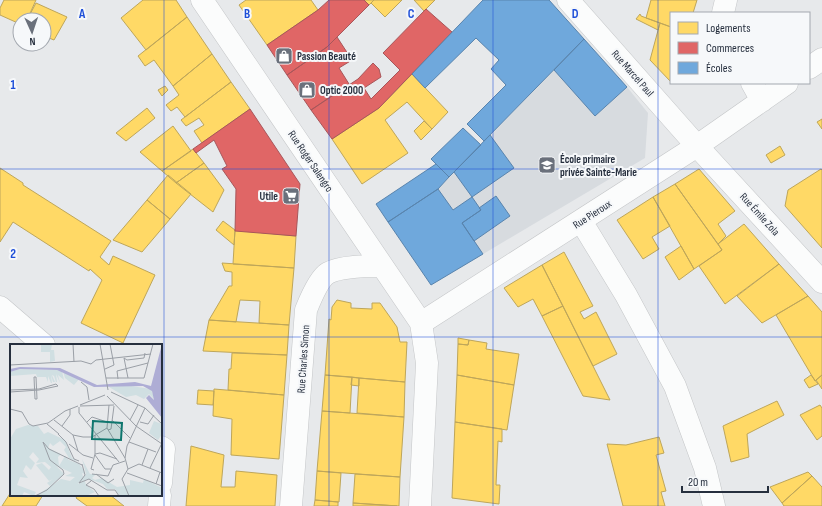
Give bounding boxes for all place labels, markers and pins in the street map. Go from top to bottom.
shop icon: Passion Beauté [274,46,294,66]
place label: Passion Beauté [297,50,356,63]
shop icon: Optic 2000 [297,80,317,100]
place label: Optic 2000 [320,84,363,97]
place label: École primaire privée Sainte-Marie [560,153,637,179]
school or university icon: École primaire privée Sainte-Marie [537,155,557,175]
supermarket icon: Utile [281,186,301,206]
place label: Utile [259,190,278,203]

